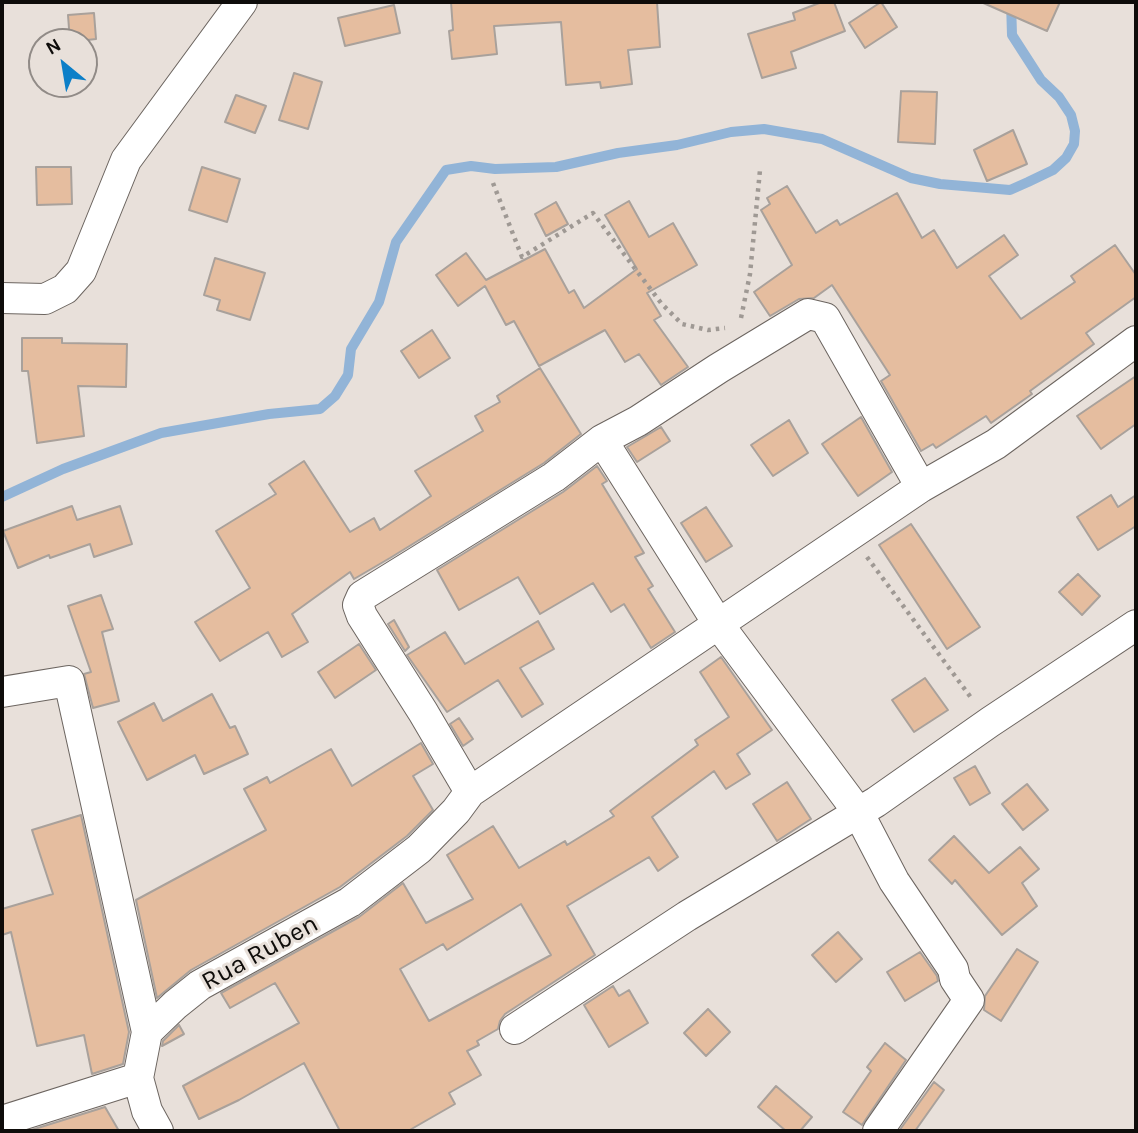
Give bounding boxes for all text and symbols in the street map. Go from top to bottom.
north arrow [28,28,98,98]
text: N [42,34,65,59]
street label: Rua Ruben [196,908,324,998]

